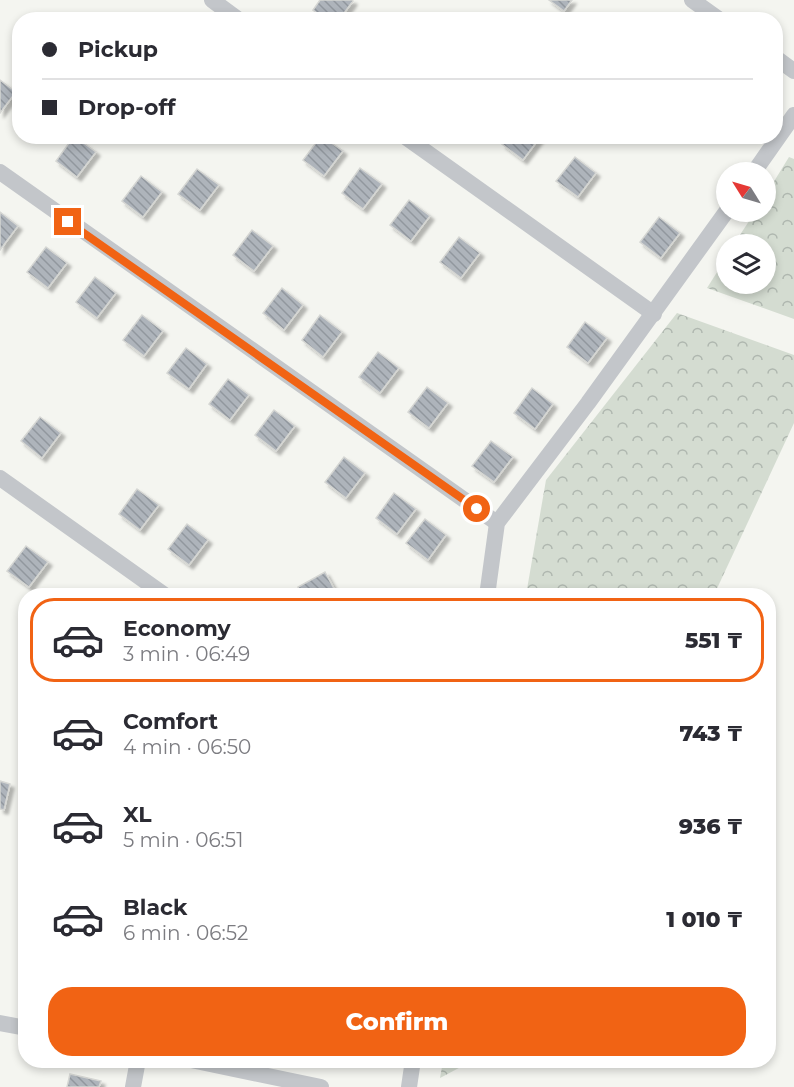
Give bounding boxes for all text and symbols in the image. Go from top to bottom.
text: Pickup [78,36,158,63]
text: Drop-off [78,94,176,121]
north arrow [716,162,776,222]
map controls [716,162,776,294]
route end [54,208,81,235]
button: layers [716,234,776,294]
route start [463,495,490,522]
icon: car [51,613,105,667]
text: Economy [123,615,231,642]
text: 551 ₸ [685,627,743,654]
text: 3 min · 06:49 [123,642,250,666]
icon: car [51,706,105,760]
text: Comfort [123,708,218,735]
text: 743 ₸ [679,720,743,747]
text: 4 min · 06:50 [123,735,251,759]
icon: car [51,799,105,853]
text: XL [123,801,152,828]
text: 936 ₸ [679,813,743,840]
text: 5 min · 06:51 [123,828,243,852]
icon: car [51,892,105,946]
text: Black [123,894,187,921]
text: 1 010 ₸ [666,906,743,933]
text: 6 min · 06:52 [123,921,248,945]
button: Confirm [48,987,746,1056]

